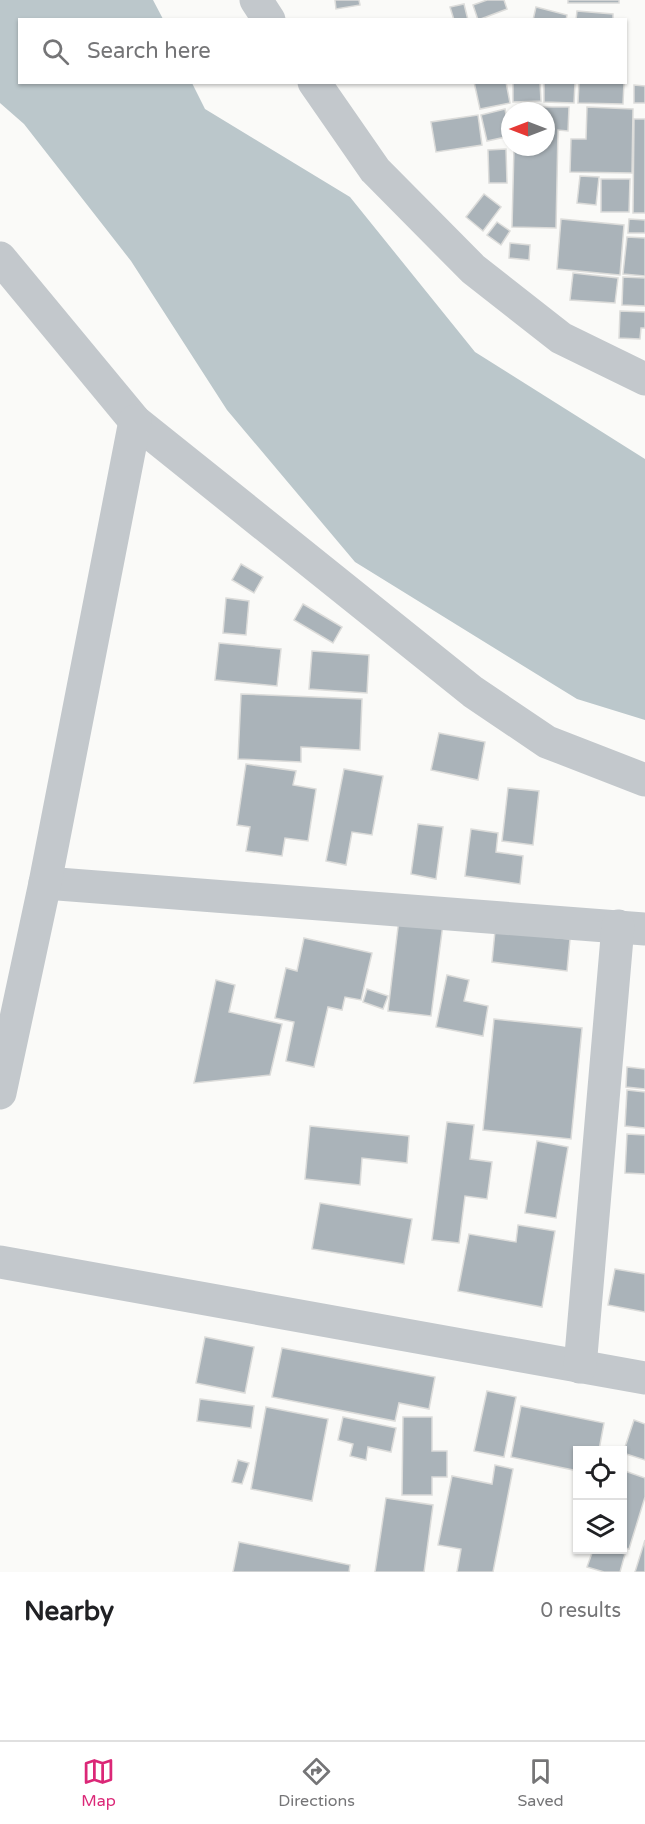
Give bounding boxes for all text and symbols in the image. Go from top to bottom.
search box [18,18,627,84]
icon: search [39,35,72,68]
text: Search here [87,38,211,64]
north arrow [501,102,555,156]
map controls [573,1446,627,1554]
button: locate [573,1446,627,1500]
button: layers [573,1500,627,1554]
text: Nearby [24,1596,114,1627]
text: 0 results [541,1599,621,1623]
tab: Map [81,1755,116,1811]
tab: Directions [278,1755,355,1811]
tab: Saved [517,1755,564,1811]

